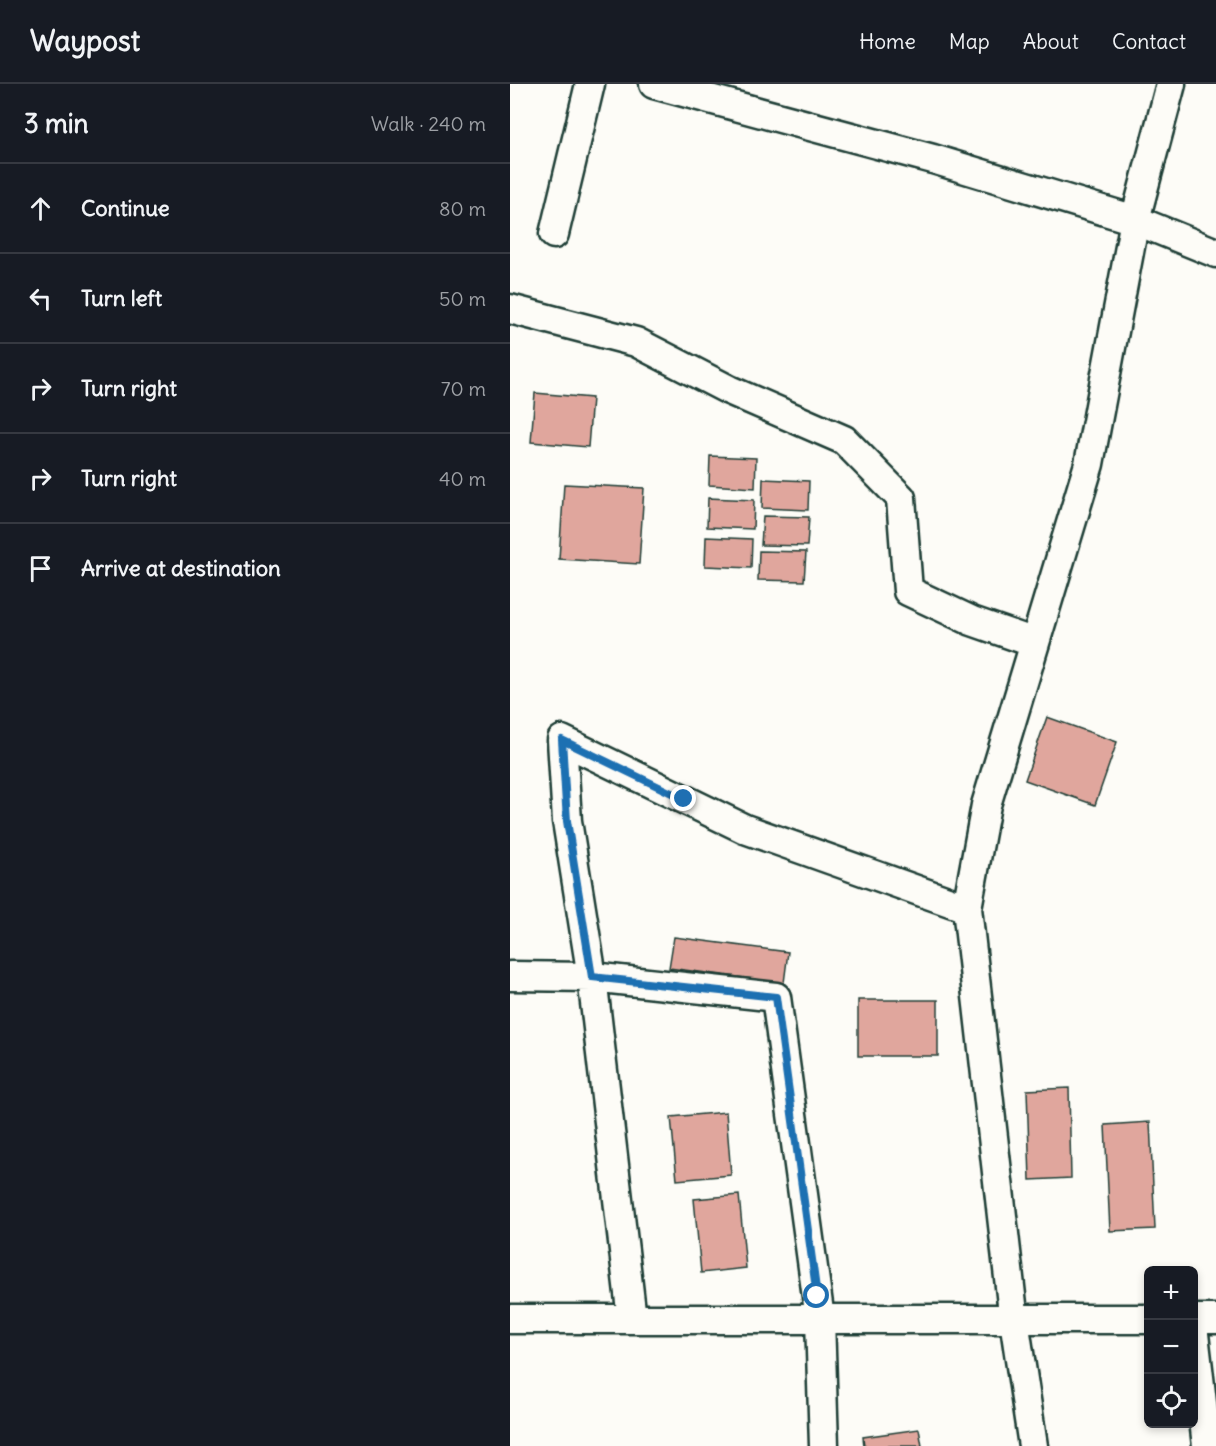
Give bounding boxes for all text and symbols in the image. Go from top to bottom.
text: Waypost [30,23,140,59]
text: Home [859,28,916,55]
text: Map [949,28,990,55]
text: About [1023,28,1079,55]
text: Contact [1112,28,1186,55]
text: 3 min [24,107,89,140]
text: Walk · 240 m [371,111,486,136]
icon: ahead [24,192,57,225]
text: Continue [81,194,170,222]
text: 80 m [439,196,486,221]
icon: left [24,282,57,315]
text: Turn left [81,284,162,312]
text: 50 m [439,286,486,311]
icon: right [24,372,57,405]
text: Turn right [81,374,177,402]
text: 70 m [441,376,486,401]
icon: right [24,462,57,495]
text: Turn right [81,464,177,492]
text: 40 m [439,466,486,491]
icon: arrive [24,552,57,585]
text: Arrive at destination [81,554,281,582]
route end [670,785,696,811]
map controls [1144,1266,1198,1428]
button: + [1144,1266,1198,1320]
route start [803,1282,829,1308]
button: − [1144,1320,1198,1374]
button: locate [1144,1374,1198,1428]

